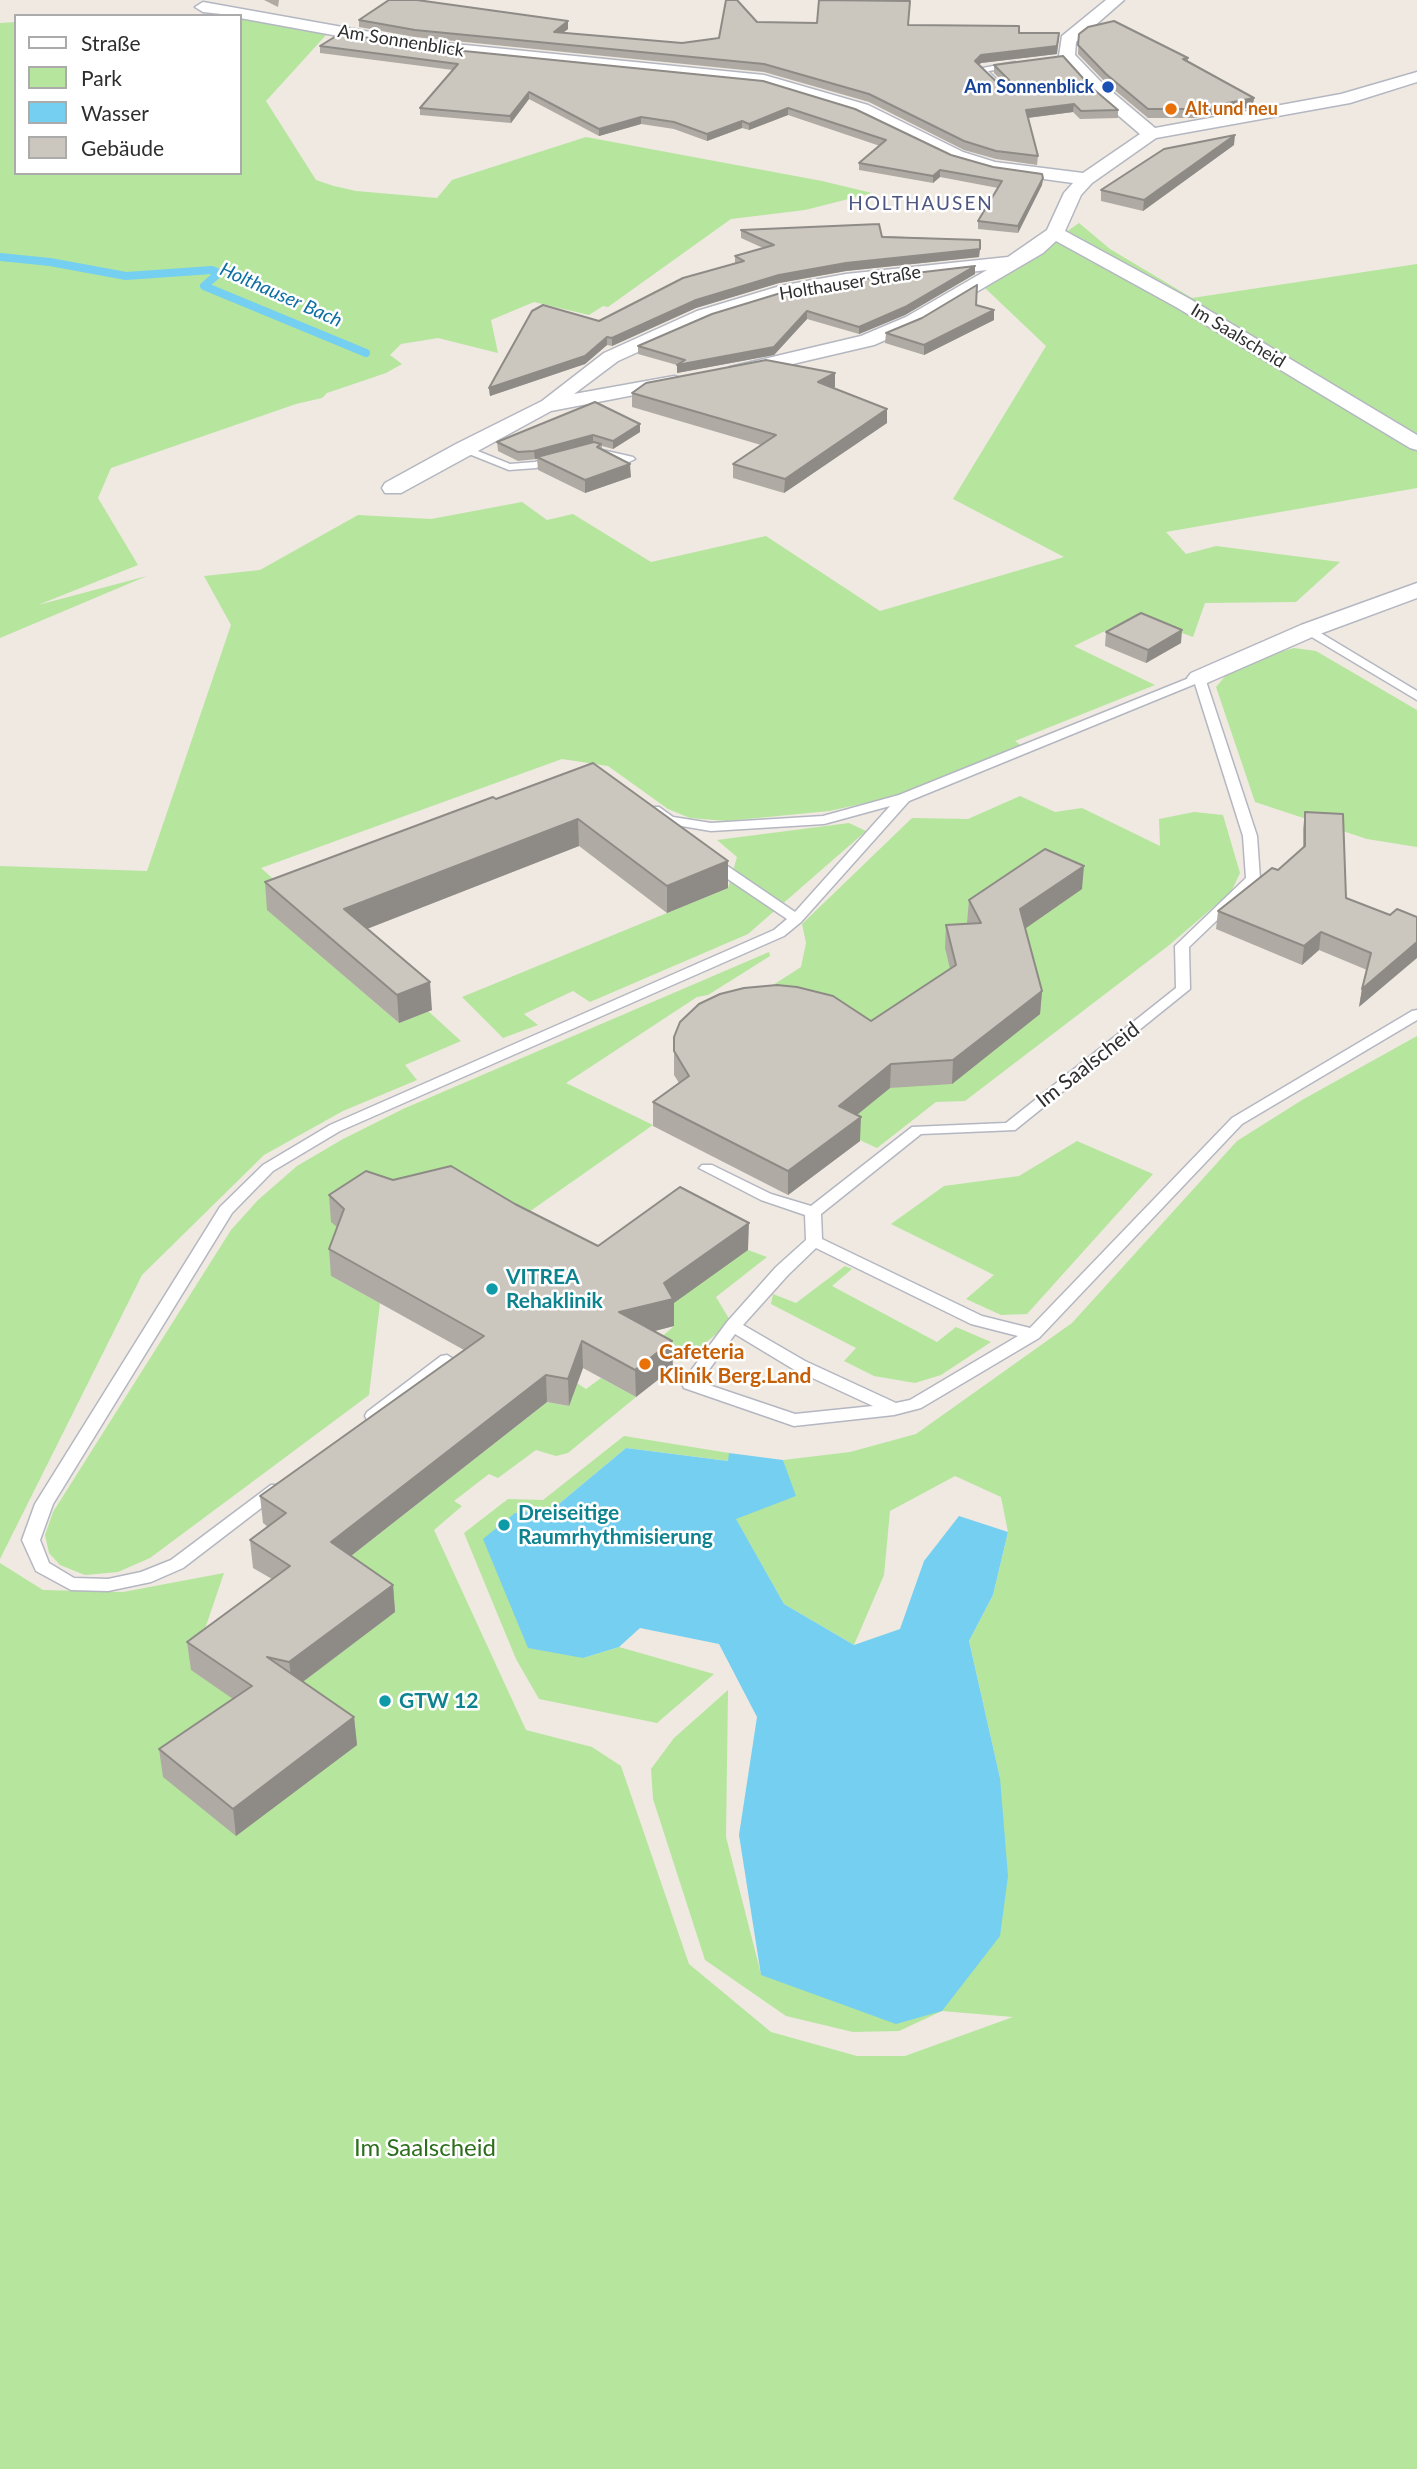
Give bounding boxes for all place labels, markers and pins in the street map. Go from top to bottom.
place label: Am Sonnenblick [964,76,1094,98]
marker: Am Sonnenblick [1100,79,1116,95]
place label: Alt und neu [1185,98,1278,120]
marker: Alt und neu [1163,101,1179,117]
place label: VITREA Rehaklinik [506,1264,603,1314]
marker: VITREA Rehaklinik [484,1281,500,1297]
place label: Cafeteria Klinik Berg.Land [659,1339,811,1389]
marker: Cafeteria Klinik Berg.Land [637,1356,653,1372]
place label: Dreiseitige Raumrhythmisierung [518,1500,713,1550]
marker: Dreiseitige Raumrhythmisierung [496,1517,512,1533]
place label: GTW 12 [399,1688,478,1714]
marker: GTW 12 [377,1693,393,1709]

